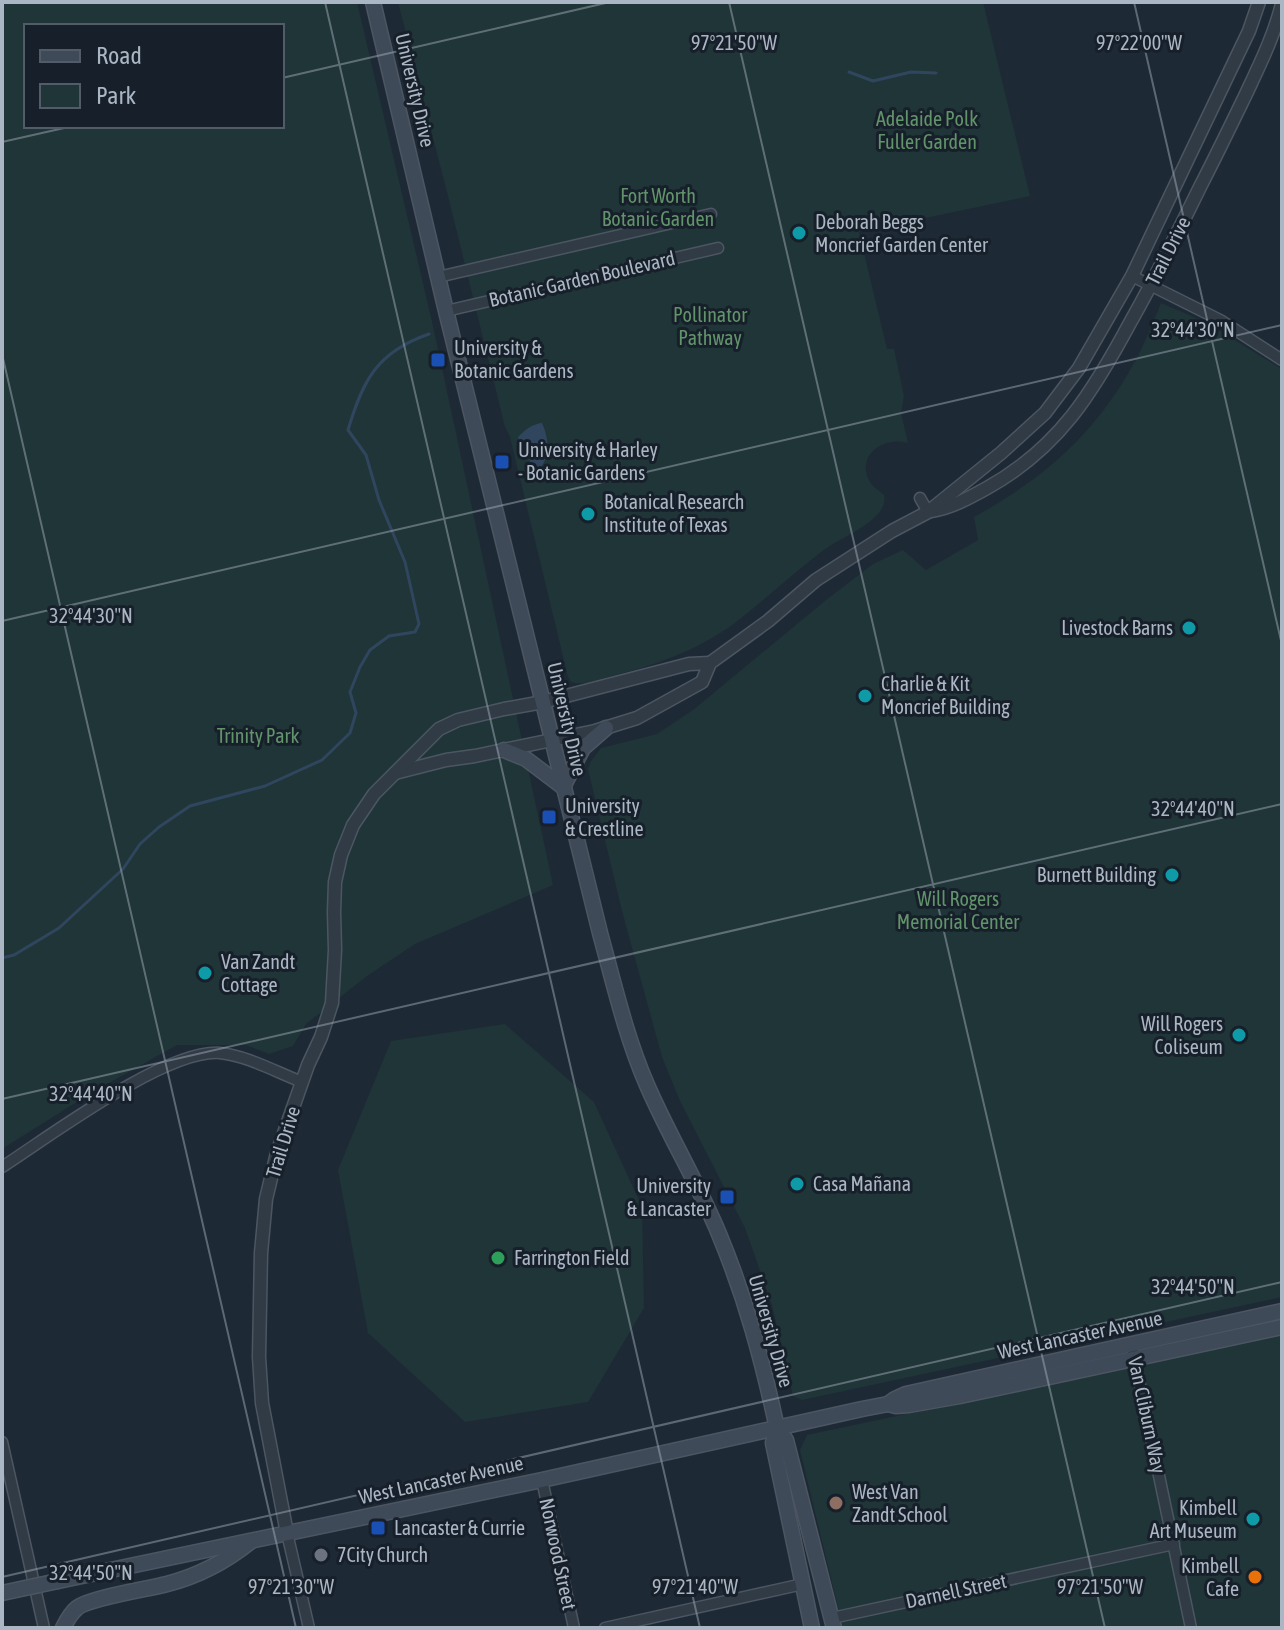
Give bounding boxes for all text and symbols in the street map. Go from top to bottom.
legend [24,24,284,128]
street label: University Drive [391,31,440,149]
text: 97°21'50"W [691,31,778,54]
text: 97°22'00"W [1096,31,1183,54]
text: Road [96,42,142,69]
text: Park [96,82,137,109]
park label: Adelaide Polk Fuller Garden [876,107,978,153]
park label: Fort Worth Botanic Garden [602,184,714,230]
place label: Deborah Beggs Moncrief Garden Center [815,210,989,256]
street label: Trail Drive [1141,213,1195,289]
marker: Deborah Beggs Moncrief Garden Center [790,224,808,242]
street label: Botanic Garden Boulevard [487,246,677,311]
park label: Pollinator Pathway [673,303,748,349]
text: 32°44'30"N [1151,318,1235,341]
place label: University & Botanic Gardens [454,336,574,382]
marker: University & Botanic Gardens [429,351,447,369]
place label: University & Harley - Botanic Gardens [518,438,658,484]
marker: University & Harley - Botanic Gardens [493,453,511,471]
place label: Botanical Research Institute of Texas [604,490,745,536]
marker: Botanical Research Institute of Texas [579,505,597,523]
text: 32°44'30"N [49,604,133,627]
place label: Livestock Barns [1061,616,1173,639]
marker: Livestock Barns [1180,619,1198,637]
street label: University Drive [543,660,592,778]
place label: Charlie & Kit Moncrief Building [881,672,1010,718]
marker: Charlie & Kit Moncrief Building [856,687,874,705]
park label: Trinity Park [217,724,299,747]
place label: University & Crestline [565,794,644,840]
text: 32°44'40"N [1151,797,1235,820]
marker: University & Crestline [540,808,558,826]
place label: Burnett Building [1037,863,1156,886]
marker: Burnett Building [1163,866,1181,884]
park label: Will Rogers Memorial Center [897,887,1020,933]
place label: Van Zandt Cottage [221,950,295,996]
marker: Van Zandt Cottage [196,964,214,982]
place label: Will Rogers Coliseum [1141,1012,1223,1058]
marker: Will Rogers Coliseum [1230,1026,1248,1044]
text: 32°44'40"N [49,1082,133,1105]
street label: Trail Drive [261,1103,304,1181]
place label: Casa Mañana [813,1172,911,1195]
place label: University & Lancaster [627,1174,712,1220]
marker: Casa Mañana [788,1175,806,1193]
marker: University & Lancaster [718,1188,736,1206]
place label: Farrington Field [514,1246,629,1269]
marker: Farrington Field [489,1249,507,1267]
street label: University Drive [744,1272,799,1390]
text: 32°44'50"N [1151,1275,1235,1298]
street label: West Lancaster Avenue [995,1306,1164,1363]
street label: Van Cliburn Way [1124,1354,1171,1475]
street label: West Lancaster Avenue [356,1451,525,1508]
place label: West Van Zandt School [852,1480,948,1526]
marker: West Van Zandt School [827,1494,845,1512]
street label: Norwood Street [535,1496,582,1612]
place label: Kimbell Art Museum [1150,1496,1238,1542]
marker: Kimbell Art Museum [1244,1510,1262,1528]
place label: Lancaster & Currie [394,1516,525,1539]
marker: Lancaster & Currie [369,1519,387,1537]
place label: 7City Church [337,1543,428,1566]
marker: 7City Church [312,1546,330,1564]
place label: Kimbell Cafe [1181,1554,1240,1600]
text: 32°44'50"N [49,1561,133,1584]
marker: Kimbell Cafe [1246,1568,1264,1586]
street label: Darnell Street [903,1569,1009,1612]
text: 97°21'30"W [248,1575,335,1598]
text: 97°21'40"W [652,1575,739,1598]
text: 97°21'50"W [1057,1575,1144,1598]

